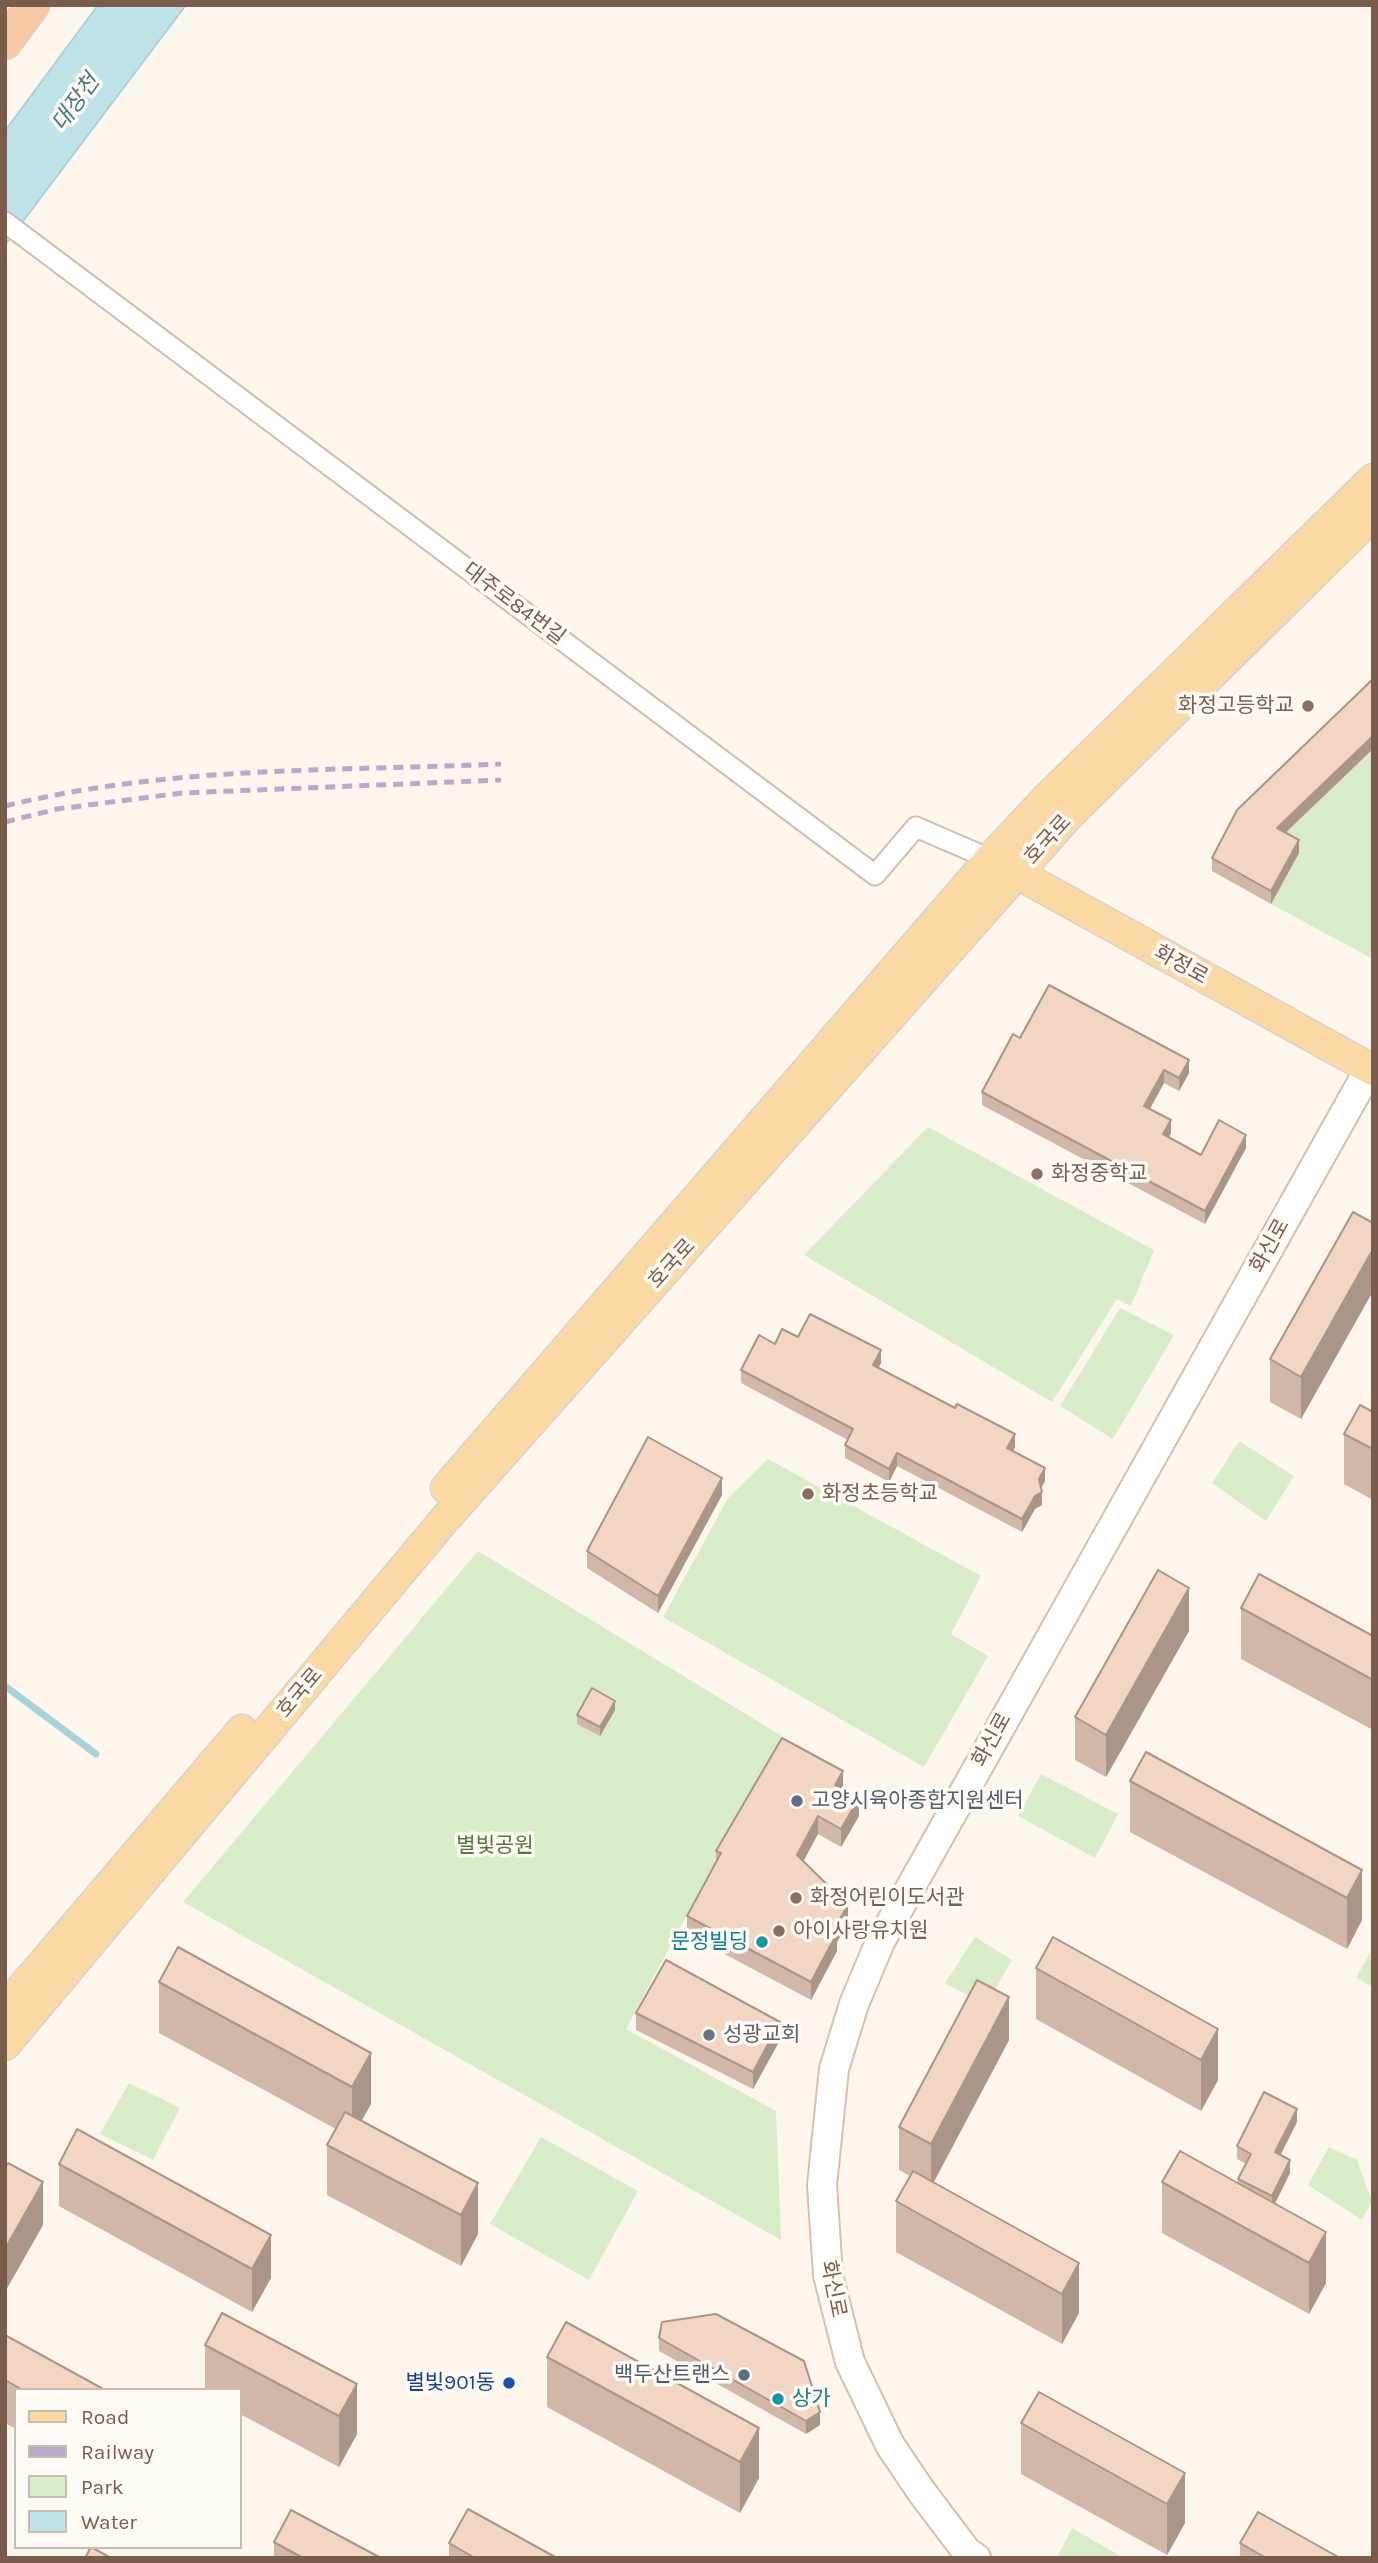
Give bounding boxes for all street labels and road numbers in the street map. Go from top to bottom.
street label: 대주로84번길 [458,557,570,651]
street label: 호국로 [1019,810,1077,870]
street label: 화정로 [1150,940,1212,990]
street label: 화신로 [1245,1215,1295,1277]
street label: 호국로 [643,1234,701,1294]
street label: 호국로 [272,1663,328,1723]
street label: 화신로 [967,1709,1017,1771]
street label: 화신로 [815,2258,851,2320]

